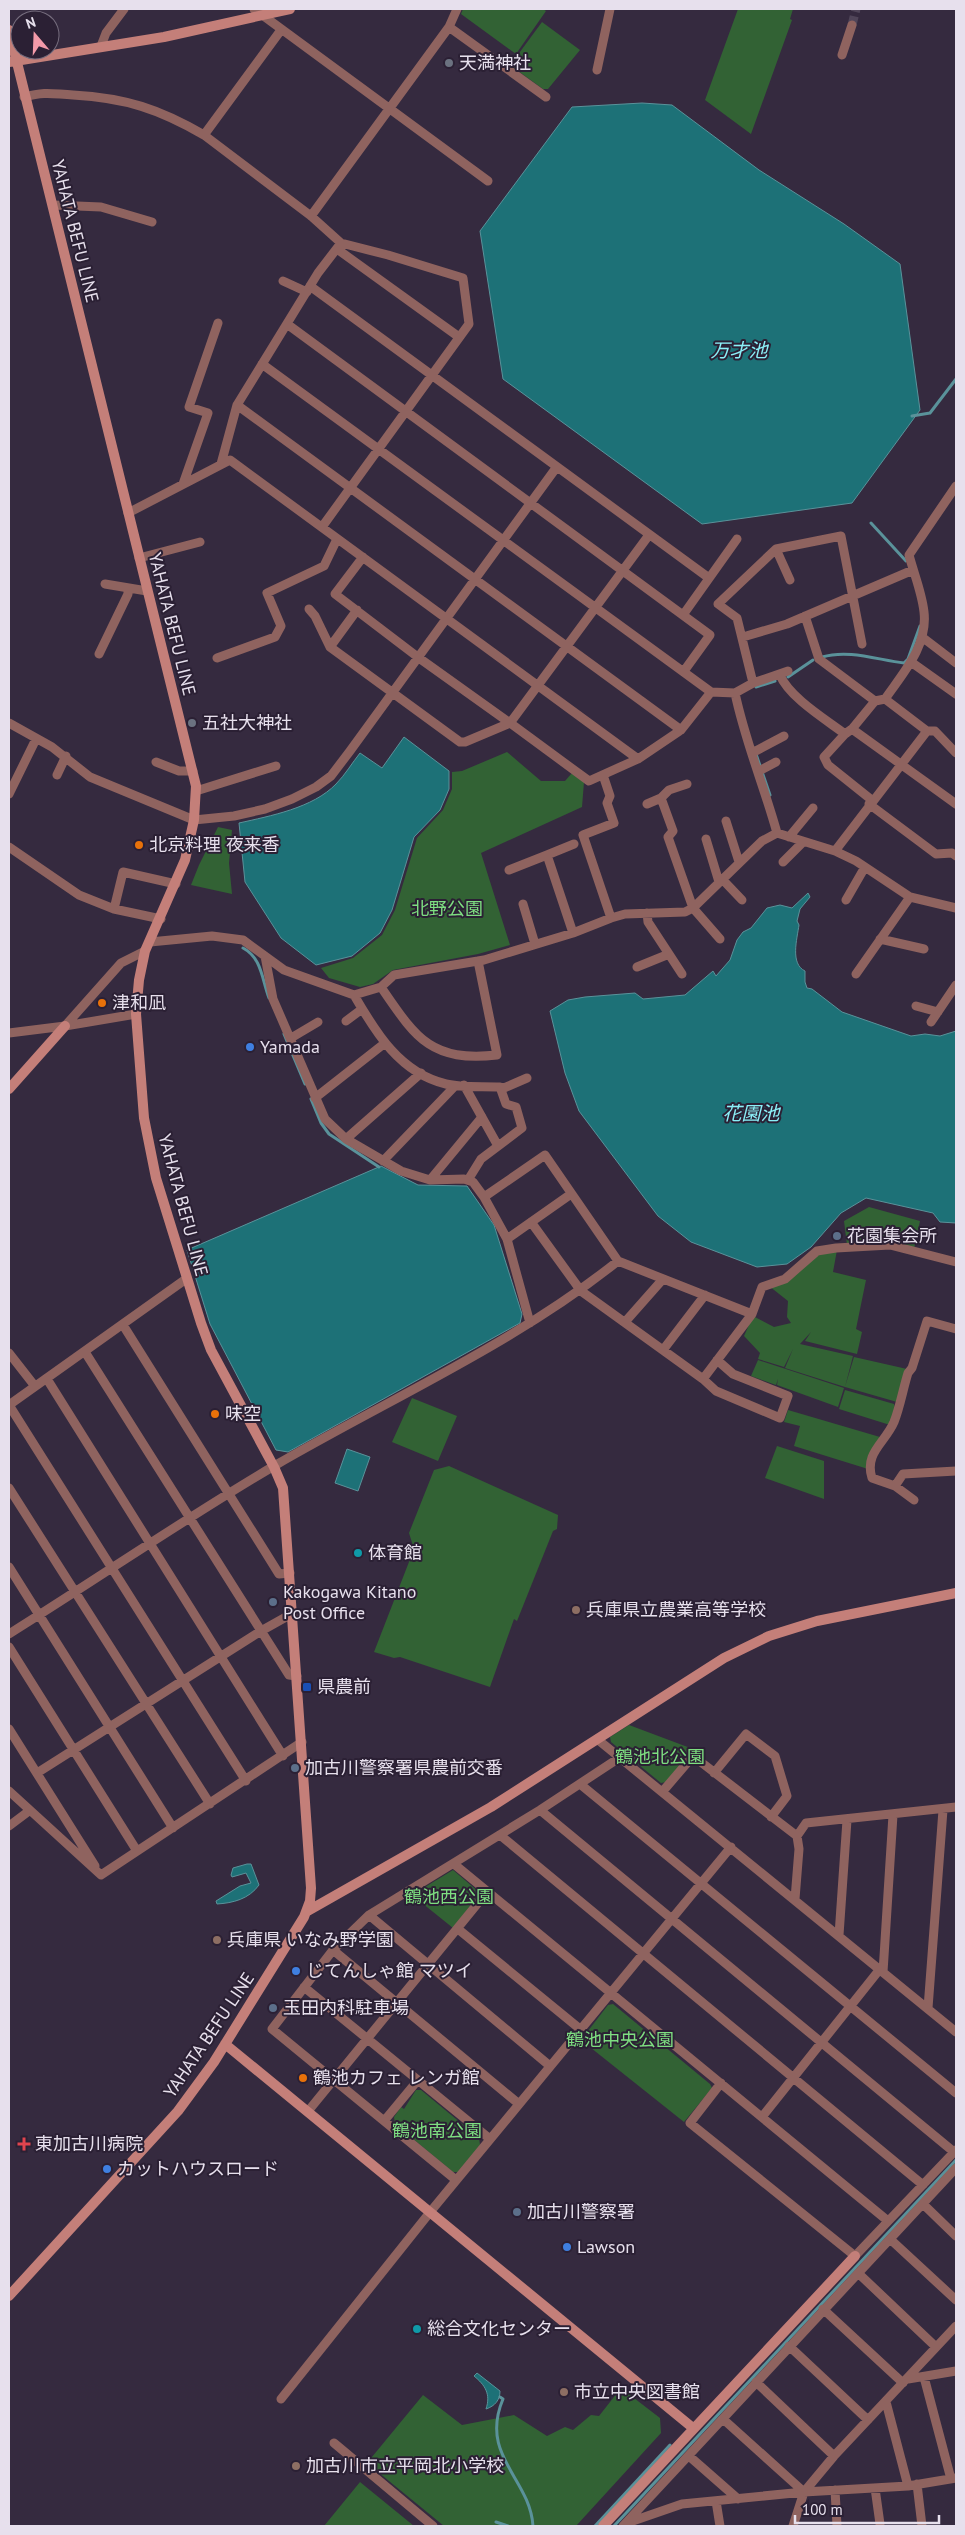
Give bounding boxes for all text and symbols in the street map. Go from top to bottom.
north arrow [10,10,60,60]
text: N [23,13,38,33]
place label: 天満神社 [459,51,531,74]
marker: 天満神社 [443,57,455,69]
street label: YAHATA BEFU LINE [47,157,104,305]
water label: 万才池 [710,338,769,362]
street label: YAHATA BEFU LINE [144,550,201,698]
place label: 五社大神社 [202,711,292,734]
marker: 五社大神社 [186,717,198,729]
place label: 北京料理 夜来香 [149,833,280,856]
marker: 北京料理 夜来香 [133,839,145,851]
park label: 北野公園 [411,897,483,920]
place label: 津和凪 [112,991,166,1014]
marker: 津和凪 [96,997,108,1009]
place label: Yamada [260,1035,320,1058]
marker: Yamada [244,1041,256,1053]
water label: 花園池 [722,1101,781,1125]
street label: YAHATA BEFU LINE [153,1131,214,1279]
place label: 花園集会所 [847,1224,937,1247]
marker: 花園集会所 [831,1230,843,1242]
place label: 味空 [225,1402,261,1425]
marker: 味空 [209,1408,221,1420]
place label: 体育館 [368,1541,422,1564]
marker: 体育館 [352,1547,364,1559]
place label: Kakogawa Kitano Post Office [283,1580,416,1624]
marker: Kakogawa Kitano Post Office [267,1596,279,1608]
place label: 兵庫県立農業高等学校 [586,1598,766,1621]
marker: 兵庫県立農業高等学校 [570,1604,582,1616]
place label: 県農前 [317,1675,371,1698]
marker: 県農前 [301,1681,313,1693]
park label: 鶴池北公園 [615,1745,705,1768]
place label: 加古川警察署県農前交番 [305,1756,503,1779]
marker: 加古川警察署県農前交番 [289,1762,301,1774]
park label: 鶴池西公園 [404,1885,494,1908]
place label: 兵庫県 いなみ野学園 [227,1928,394,1951]
marker: 兵庫県 いなみ野学園 [211,1934,223,1946]
place label: じてんしゃ館 マツイ [306,1959,473,1982]
marker: じてんしゃ館 マツイ [290,1965,302,1977]
street label: YAHATA BEFU LINE [158,1968,259,2102]
place label: 玉田内科駐車場 [283,1996,409,2019]
marker: 玉田内科駐車場 [267,2002,279,2014]
park label: 鶴池中央公園 [566,2028,674,2051]
place label: 鶴池カフェ レンガ館 [313,2066,480,2089]
marker: 鶴池カフェ レンガ館 [297,2072,309,2084]
park label: 鶴池南公園 [392,2119,482,2142]
place label: 東加古川病院 [35,2132,143,2155]
marker: 東加古川病院 [17,2137,31,2151]
place label: カットハウスロード [117,2157,279,2180]
marker: カットハウスロード [101,2163,113,2175]
place label: 加古川警察署 [527,2200,635,2223]
marker: 加古川警察署 [511,2206,523,2218]
place label: Lawson [577,2235,635,2258]
marker: Lawson [561,2241,573,2253]
place label: 総合文化センター [427,2317,571,2340]
marker: 総合文化センター [411,2323,423,2335]
place label: 市立中央図書館 [574,2380,700,2403]
marker: 市立中央図書館 [558,2386,570,2398]
place label: 加古川市立平岡北小学校 [306,2454,504,2477]
marker: 加古川市立平岡北小学校 [290,2460,302,2472]
scale bar [795,2492,939,2524]
text: 100 m [802,2500,843,2519]

